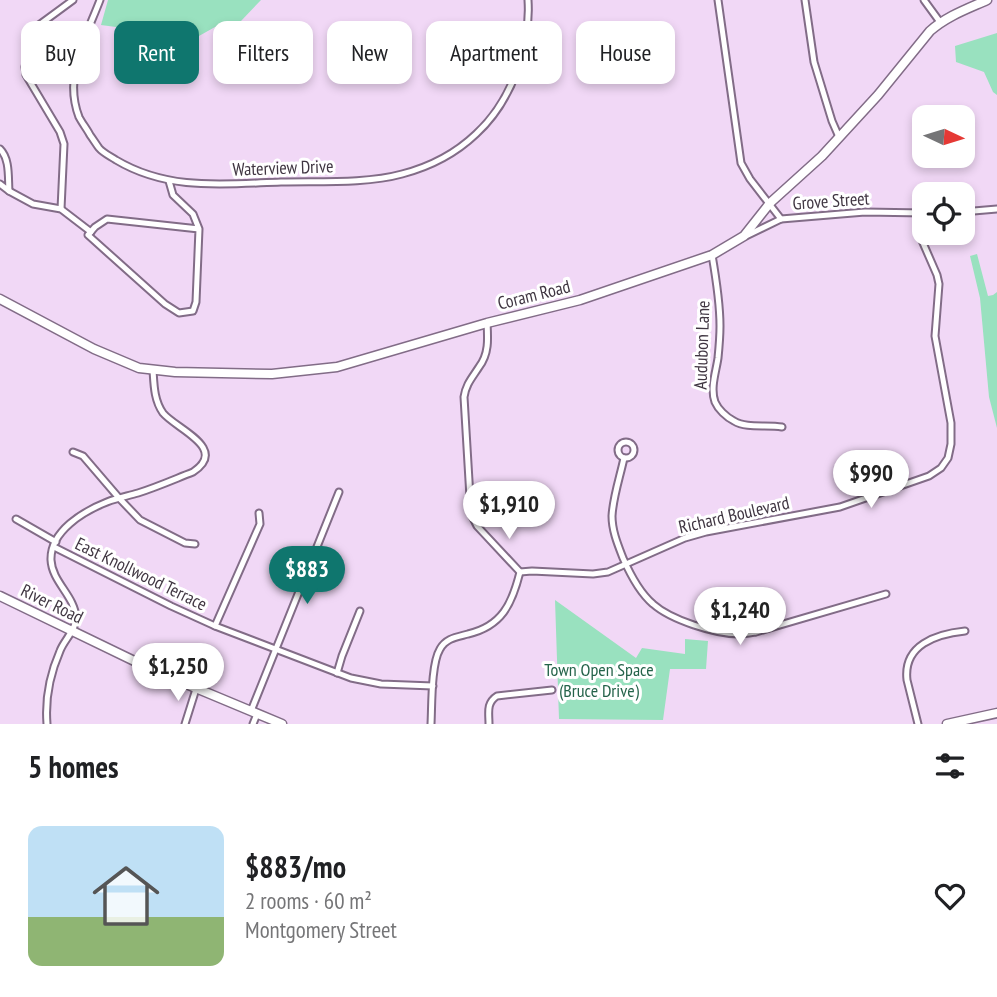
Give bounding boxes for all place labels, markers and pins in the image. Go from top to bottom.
pin: $990 [830,450,912,510]
pin: $1,910 [452,482,566,541]
pin: $883 [266,546,348,606]
pin: $1,240 [683,588,797,647]
pin: $1,250 [121,644,235,703]

